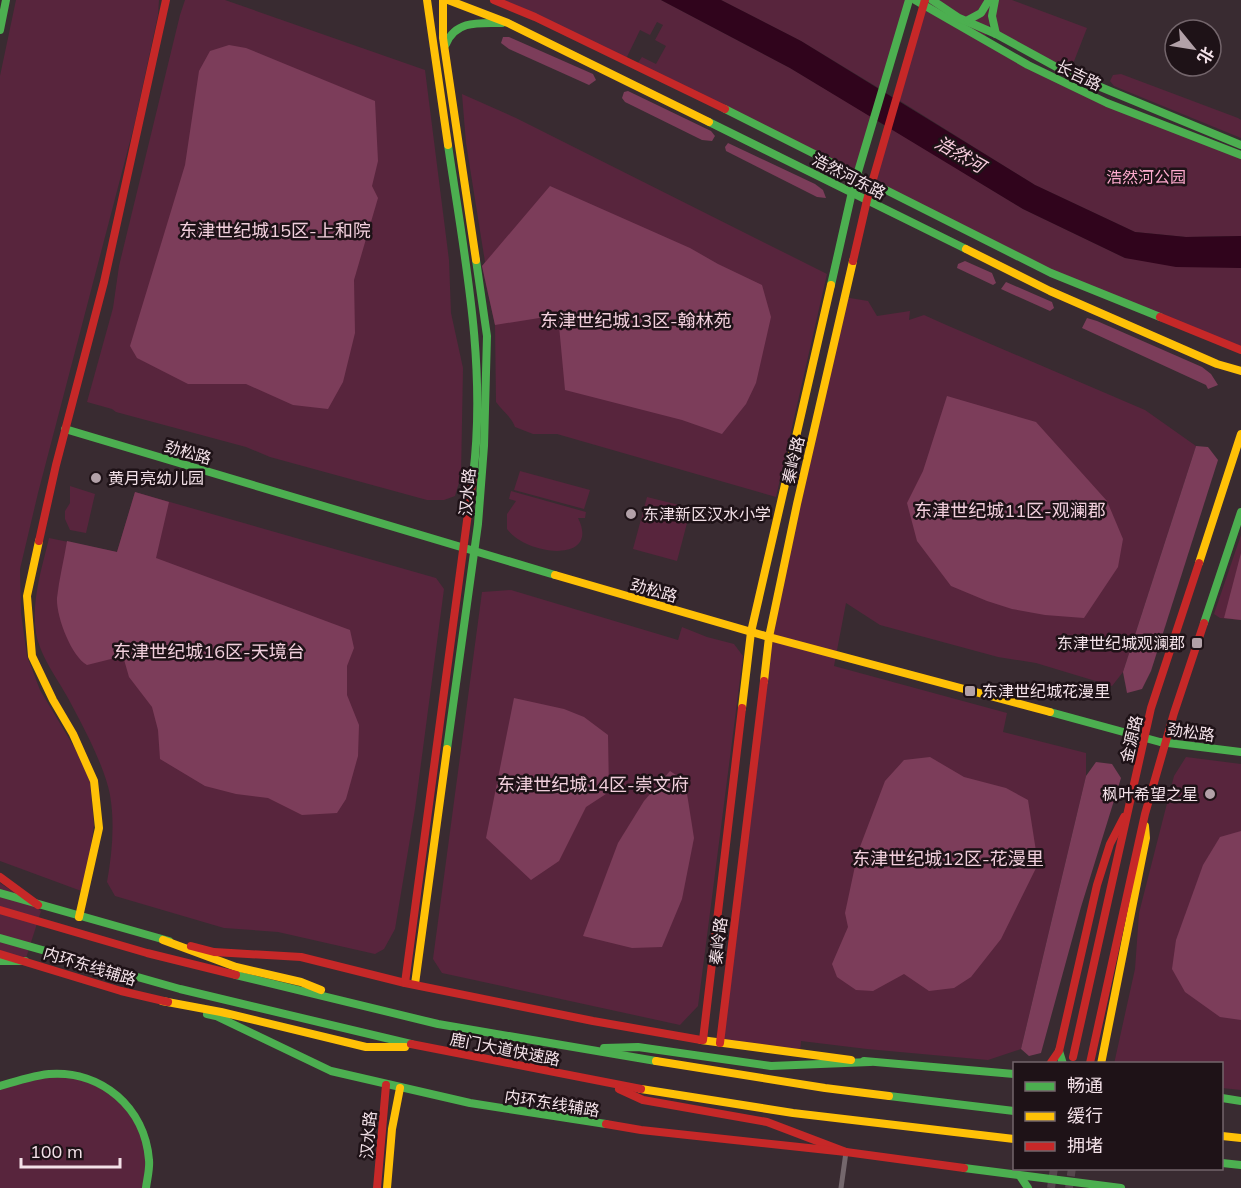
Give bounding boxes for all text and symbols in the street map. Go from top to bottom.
north arrow [1163,18,1223,78]
text: 北 [1193,44,1219,67]
street label: 长吉路 [1053,55,1105,95]
water label: 浩然河 [931,131,992,179]
street label: 浩然河东路 [809,149,889,203]
park label: 浩然河公园 [1106,167,1186,187]
district label: 东津世纪城15区-上和院 [179,219,371,242]
district label: 东津世纪城13区-翰林苑 [540,309,732,332]
street label: 秦岭路 [778,434,808,486]
street label: 劲松路 [162,436,214,468]
street label: 汉水路 [455,467,479,517]
place label: 黄月亮幼儿园 [108,468,204,488]
marker: 黄月亮幼儿园 [89,471,103,485]
district label: 东津世纪城11区-观澜郡 [914,499,1106,522]
place label: 东津新区汉水小学 [643,504,771,524]
marker: 东津新区汉水小学 [624,507,638,521]
street label: 劲松路 [628,574,680,606]
place label: 东津世纪城观澜郡 [1057,633,1185,653]
marker: 东津世纪城观澜郡 [1190,636,1204,650]
district label: 东津世纪城16区-天境台 [113,640,305,663]
place label: 东津世纪城花漫里 [982,681,1110,701]
marker: 东津世纪城花漫里 [963,684,977,698]
street label: 金源路 [1116,713,1146,765]
street label: 劲松路 [1166,719,1216,745]
district label: 东津世纪城14区-崇文府 [497,773,689,796]
place label: 枫叶希望之星 [1102,784,1198,804]
marker: 枫叶希望之星 [1203,787,1217,801]
district label: 东津世纪城12区-花漫里 [852,847,1044,870]
street label: 秦岭路 [705,916,731,966]
street label: 内环东线辅路 [41,942,139,990]
street label: 鹿门大道快速路 [448,1028,562,1070]
legend [1013,1062,1223,1170]
text: 畅通 [1067,1074,1103,1097]
street label: 内环东线辅路 [503,1086,601,1120]
text: 缓行 [1067,1104,1103,1127]
street label: 汉水路 [356,1110,380,1160]
scale bar [21,1131,120,1169]
text: 拥堵 [1067,1134,1103,1157]
text: 100 m [30,1140,83,1163]

